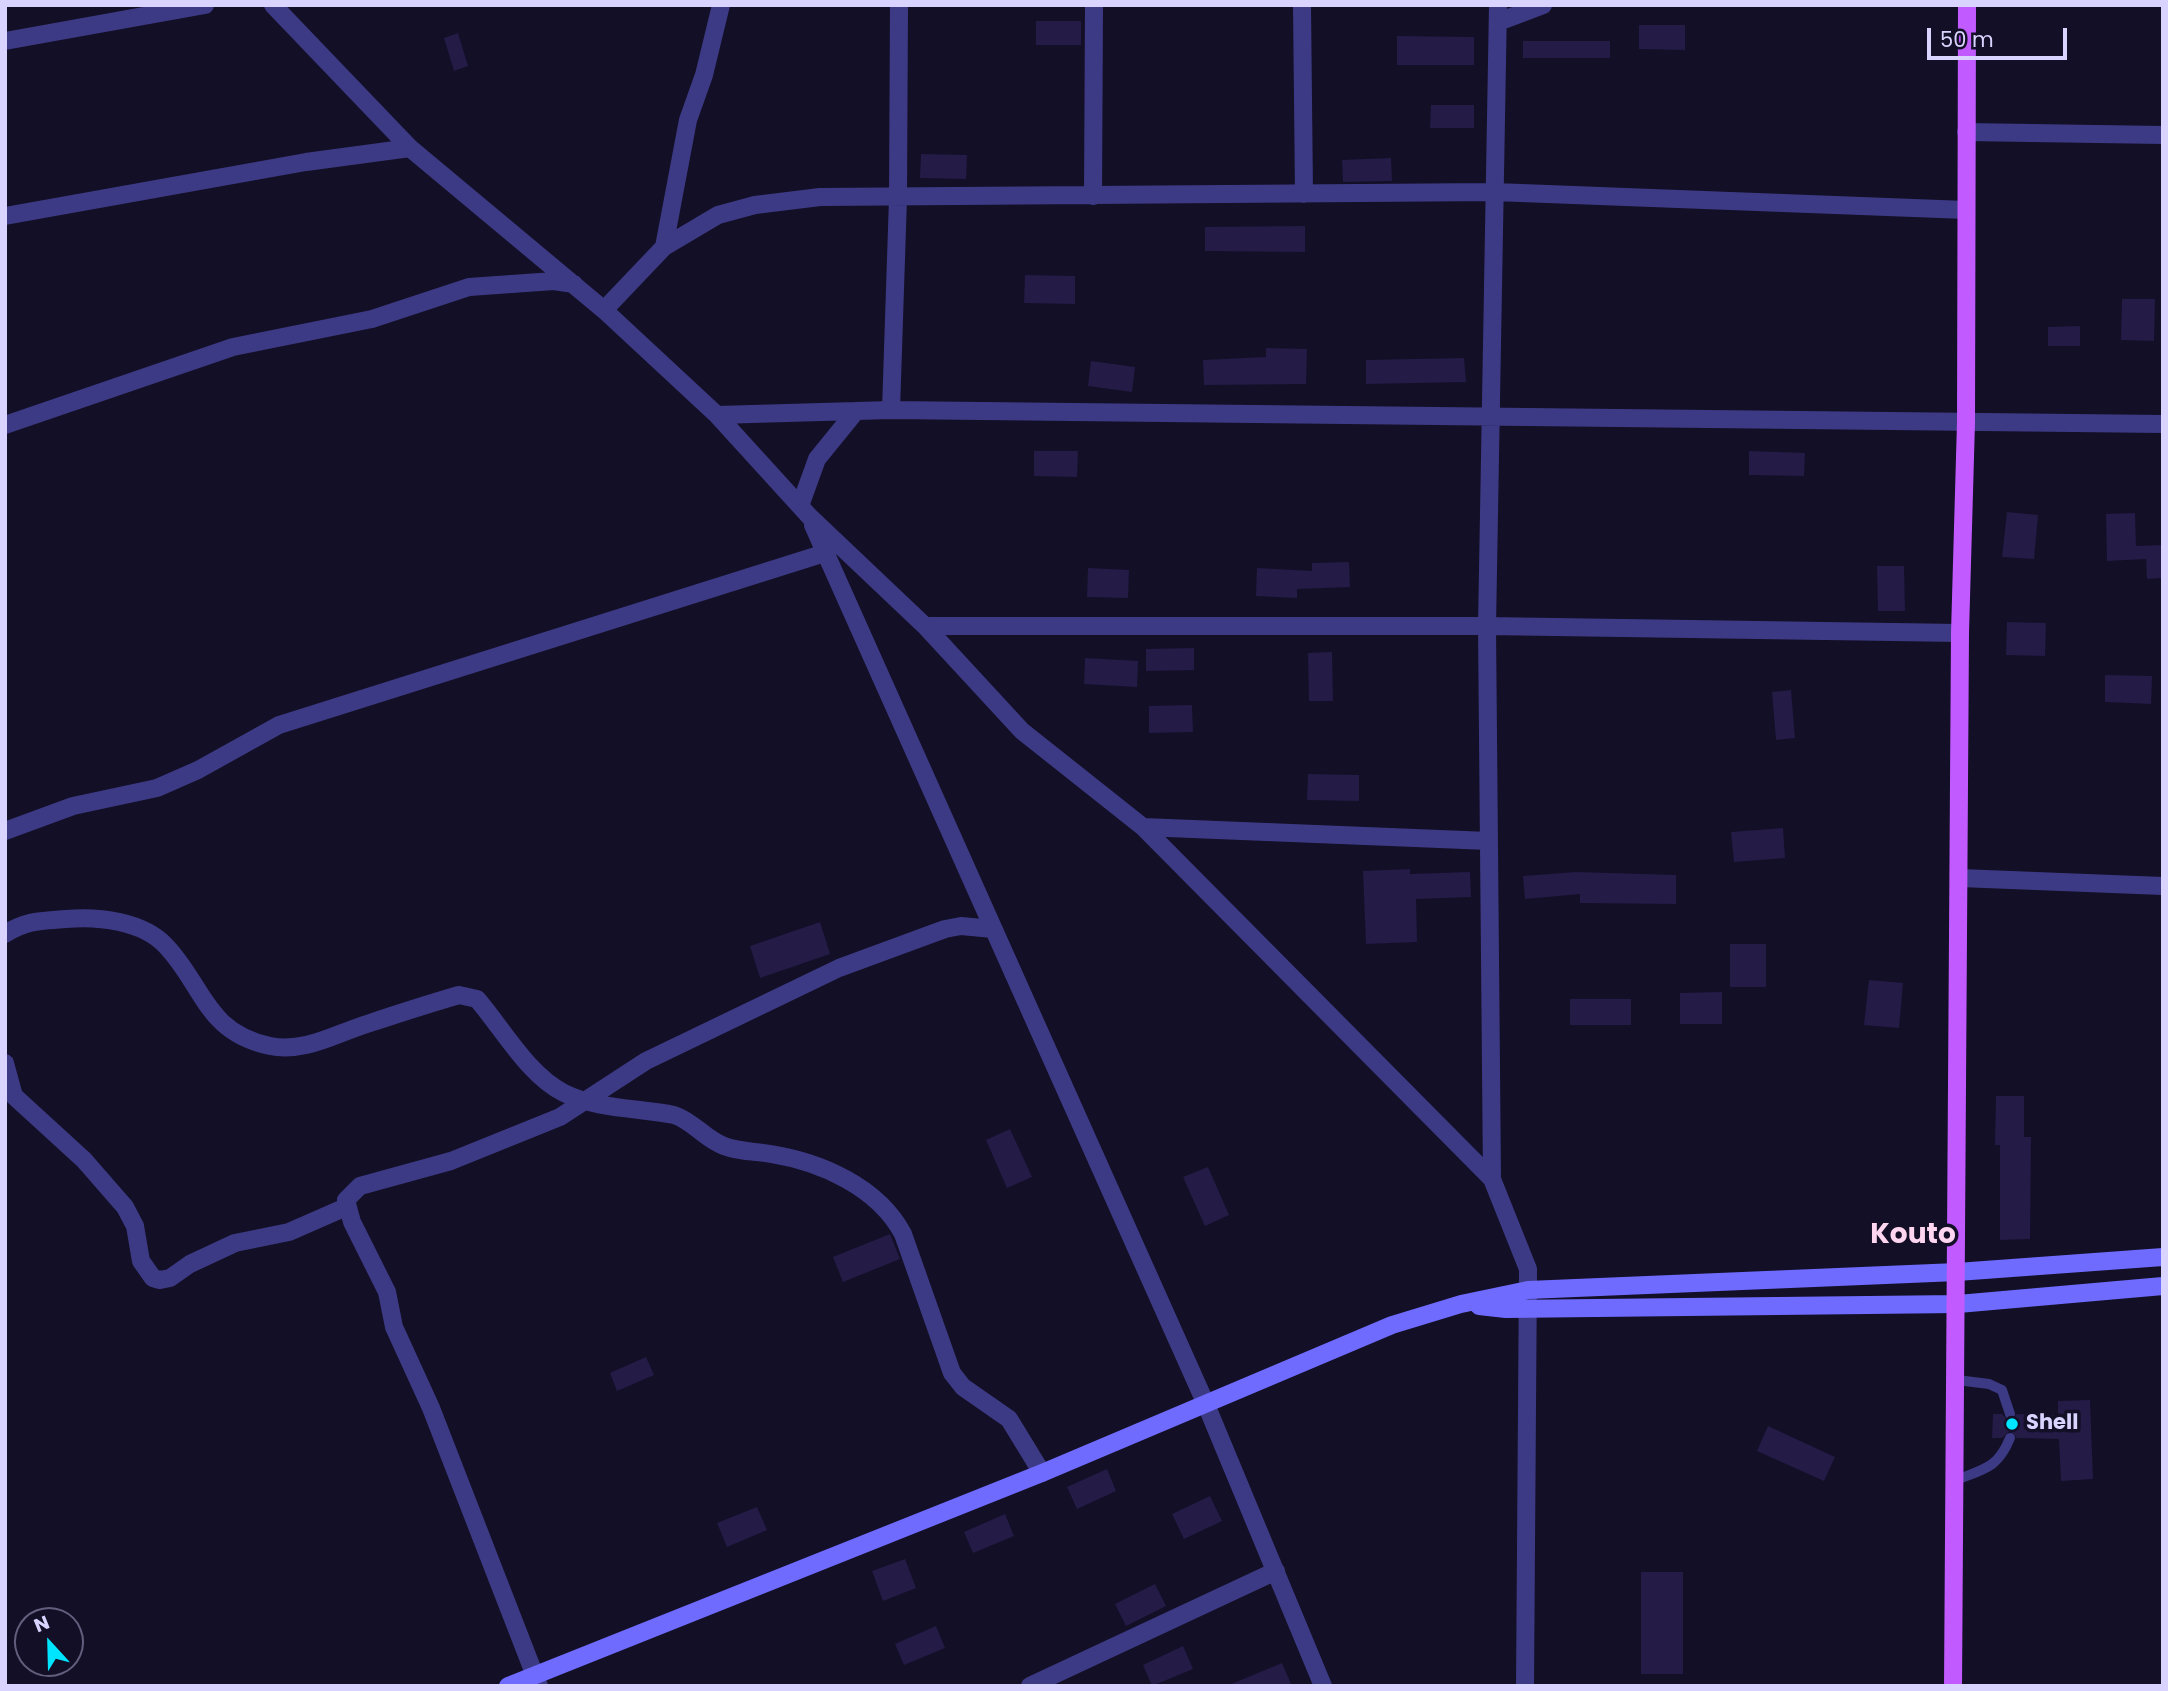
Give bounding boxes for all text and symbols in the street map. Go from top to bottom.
scale bar [1930,14,2070,58]
text: 50 m [1940,25,1994,54]
district label: Kouto [1870,1219,1956,1253]
place label: Shell [2026,1411,2078,1437]
marker: Shell [2004,1416,2020,1432]
north arrow [14,1607,84,1677]
text: N [30,1609,53,1639]

